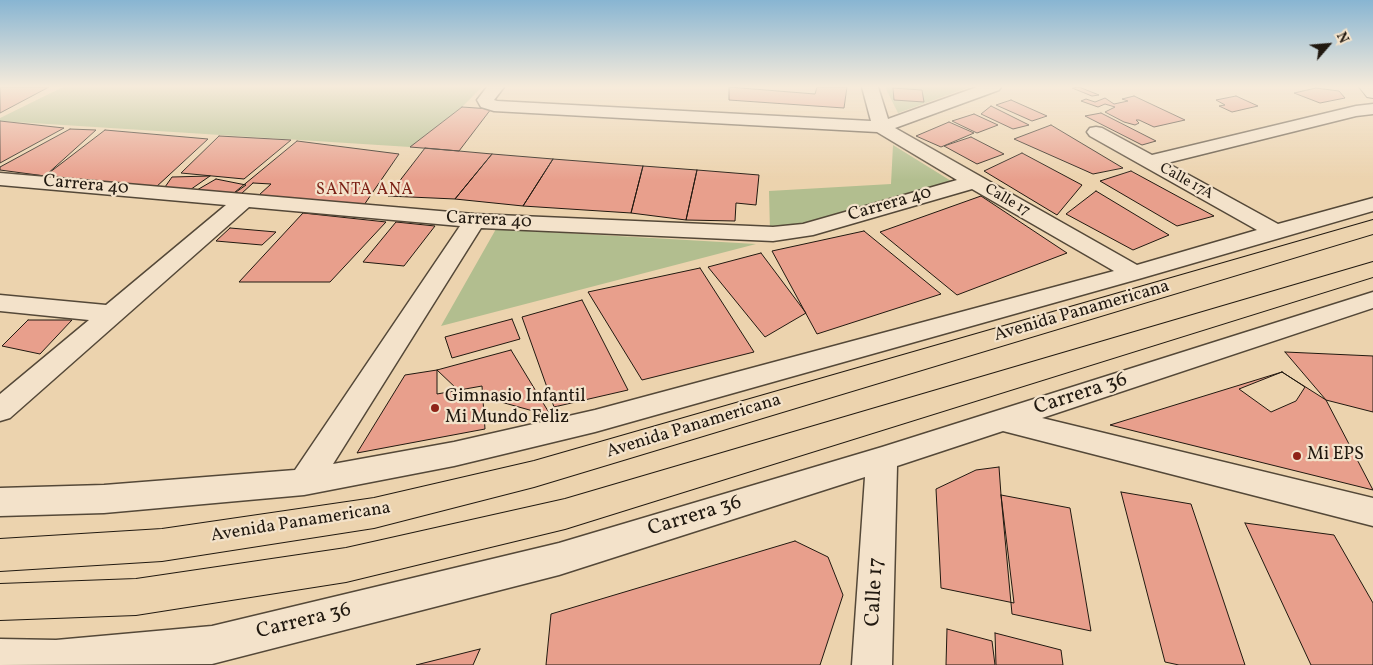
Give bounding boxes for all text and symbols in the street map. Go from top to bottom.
north arrow [1303,20,1353,70]
text: N [1331,29,1353,47]
street label: Calle 17A [1156,160,1216,204]
street label: Carrera 40 [42,172,130,200]
district label: SANTA ANA [315,181,415,201]
street label: Calle 17 [981,181,1033,221]
street label: Carrera 40 [846,183,934,227]
street label: Carrera 40 [446,208,532,234]
street label: Avenida Panamericana [992,277,1172,347]
street label: Carrera 36 [1031,368,1131,422]
place label: Gimnasio Infantil Mi Mundo Feliz [445,387,586,429]
street label: Avenida Panamericana [604,390,784,464]
marker: Gimnasio Infantil Mi Mundo Feliz [429,402,441,414]
place label: Mi EPS [1307,445,1364,467]
marker: Mi EPS [1291,450,1303,462]
street label: Carrera 36 [645,491,745,543]
street label: Avenida Panamericana [210,498,392,548]
street label: Calle 17 [862,557,890,627]
street label: Carrera 36 [254,598,354,646]

